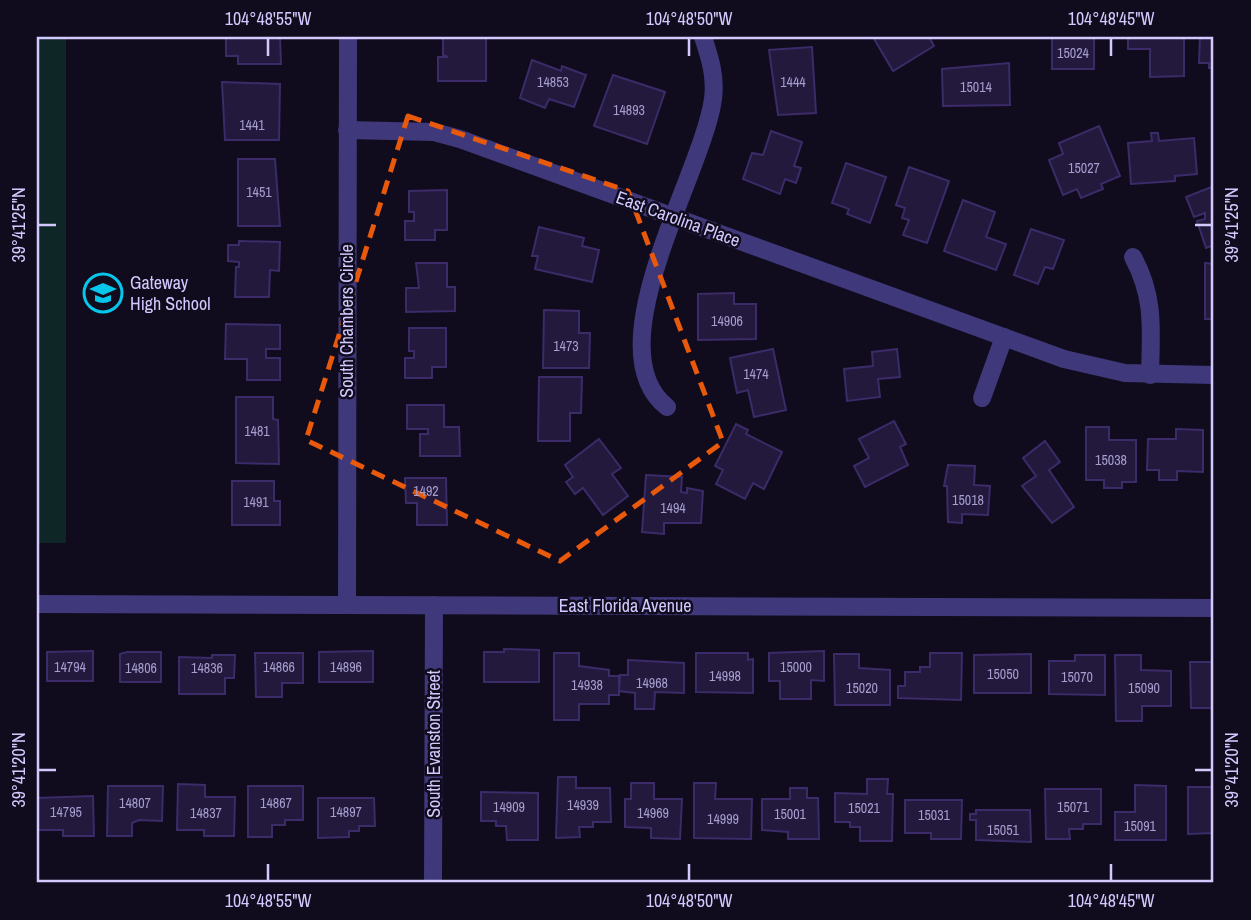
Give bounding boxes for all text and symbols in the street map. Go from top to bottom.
text: 104°48'55"W [225,6,311,31]
text: 104°48'50"W [646,6,732,31]
text: 104°48'45"W [1068,6,1154,31]
house number: 15024 [1057,44,1090,62]
house number: 14853 [537,73,569,91]
house number: 1444 [780,73,806,91]
house number: 15014 [960,78,993,96]
house number: 14893 [613,101,645,119]
house number: 1441 [239,116,265,134]
house number: 15027 [1068,159,1100,177]
house number: 1451 [246,183,272,201]
street label: East Carolina Place [613,184,744,253]
text: 39°41'25"N [6,187,31,263]
text: 39°41'25"N [1219,187,1244,263]
street label: South Chambers Circle [334,244,359,398]
place label: Gateway High School [130,270,210,316]
school or university icon: Gateway High School [82,272,124,314]
house number: 14906 [711,312,743,330]
house number: 1473 [553,337,579,355]
house number: 1474 [743,365,769,383]
house number: 1481 [244,422,270,440]
house number: 15038 [1095,451,1127,469]
house number: 1492 [413,482,439,500]
house number: 15018 [952,491,984,509]
house number: 1491 [243,493,269,511]
house number: 1494 [660,499,686,517]
street label: East Florida Avenue [559,593,691,618]
house number: 14794 [54,658,87,676]
house number: 14866 [263,658,295,676]
house number: 14896 [330,658,362,676]
house number: 15000 [780,658,812,676]
house number: 14806 [125,659,157,677]
house number: 14836 [191,659,223,677]
house number: 15050 [987,665,1019,683]
house number: 14998 [709,667,741,685]
house number: 15070 [1061,668,1093,686]
street label: South Evanston Street [421,670,446,818]
house number: 14968 [636,674,668,692]
house number: 14938 [571,676,603,694]
house number: 15020 [846,679,878,697]
house number: 15090 [1128,679,1160,697]
text: 39°41'20"N [6,732,31,808]
text: 39°41'20"N [1219,732,1244,808]
house number: 14807 [119,794,151,812]
house number: 14867 [260,794,292,812]
house number: 14939 [567,796,599,814]
house number: 14909 [493,798,525,816]
house number: 15071 [1057,798,1090,816]
house number: 15021 [848,799,881,817]
house number: 14795 [50,803,82,821]
house number: 14897 [330,803,362,821]
house number: 14837 [190,804,222,822]
house number: 14969 [637,804,669,822]
house number: 15001 [774,805,807,823]
house number: 15031 [918,806,951,824]
house number: 14999 [707,810,739,828]
house number: 15091 [1124,817,1157,835]
house number: 15051 [987,821,1020,839]
text: 104°48'55"W [225,888,311,913]
text: 104°48'50"W [646,888,732,913]
text: 104°48'45"W [1068,888,1154,913]

